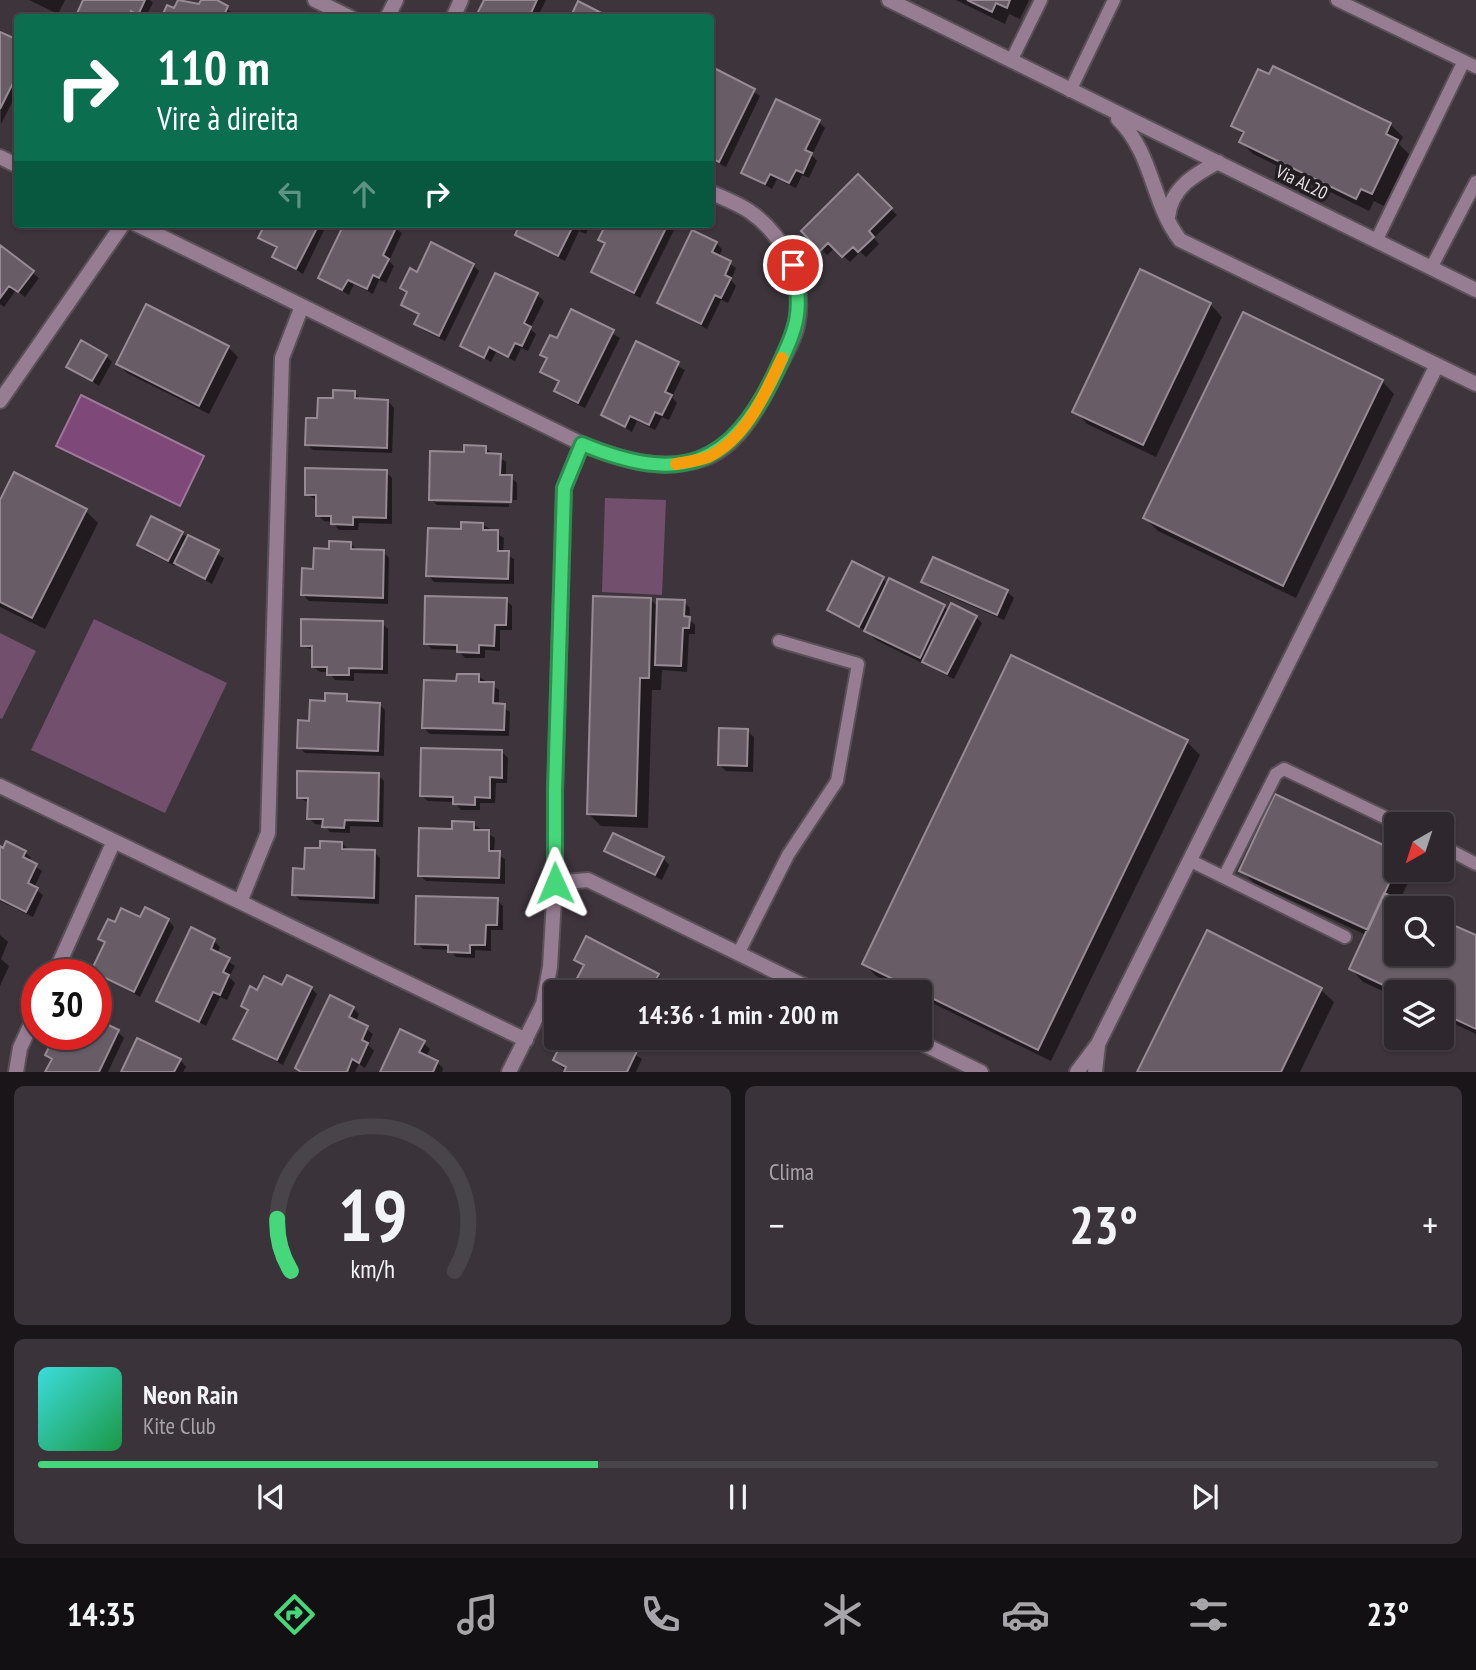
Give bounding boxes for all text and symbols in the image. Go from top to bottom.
text: 110 m [157,35,270,99]
icon: right [42,42,133,133]
text: Vire à direita [157,97,298,139]
street label: Via AL20 [1271,159,1332,204]
icon: left [272,175,310,213]
icon: ahead [345,175,383,213]
icon: right [418,175,456,213]
pin [763,235,823,295]
icon: arrive [774,246,812,284]
north arrow [1384,812,1454,882]
map controls [1384,812,1454,1050]
position arrow [518,846,592,920]
button: search [1384,896,1454,966]
speed limit sign: 30 [21,959,112,1050]
button: layers [1384,980,1454,1050]
text: 14:36 · 1 min · 200 m [638,998,838,1031]
text: Clima [769,1157,814,1186]
text: 19 [338,1168,407,1262]
text: 23° [1069,1191,1138,1258]
text: − [769,1200,785,1249]
text: + [1422,1200,1438,1249]
text: km/h [350,1253,395,1285]
text: Neon Rain [143,1378,238,1411]
text: Kite Club [143,1411,216,1440]
icon: previous [252,1478,290,1516]
icon: pause [719,1478,757,1516]
icon: next [1186,1478,1224,1516]
icon: directions [270,1590,319,1639]
icon: music [453,1590,502,1639]
icon: phone [636,1590,685,1639]
icon: climate [818,1590,867,1639]
icon: car [1001,1590,1050,1639]
icon: filters [1184,1590,1233,1639]
text: 14:35 [67,1593,136,1635]
text: 23° [1367,1593,1409,1635]

